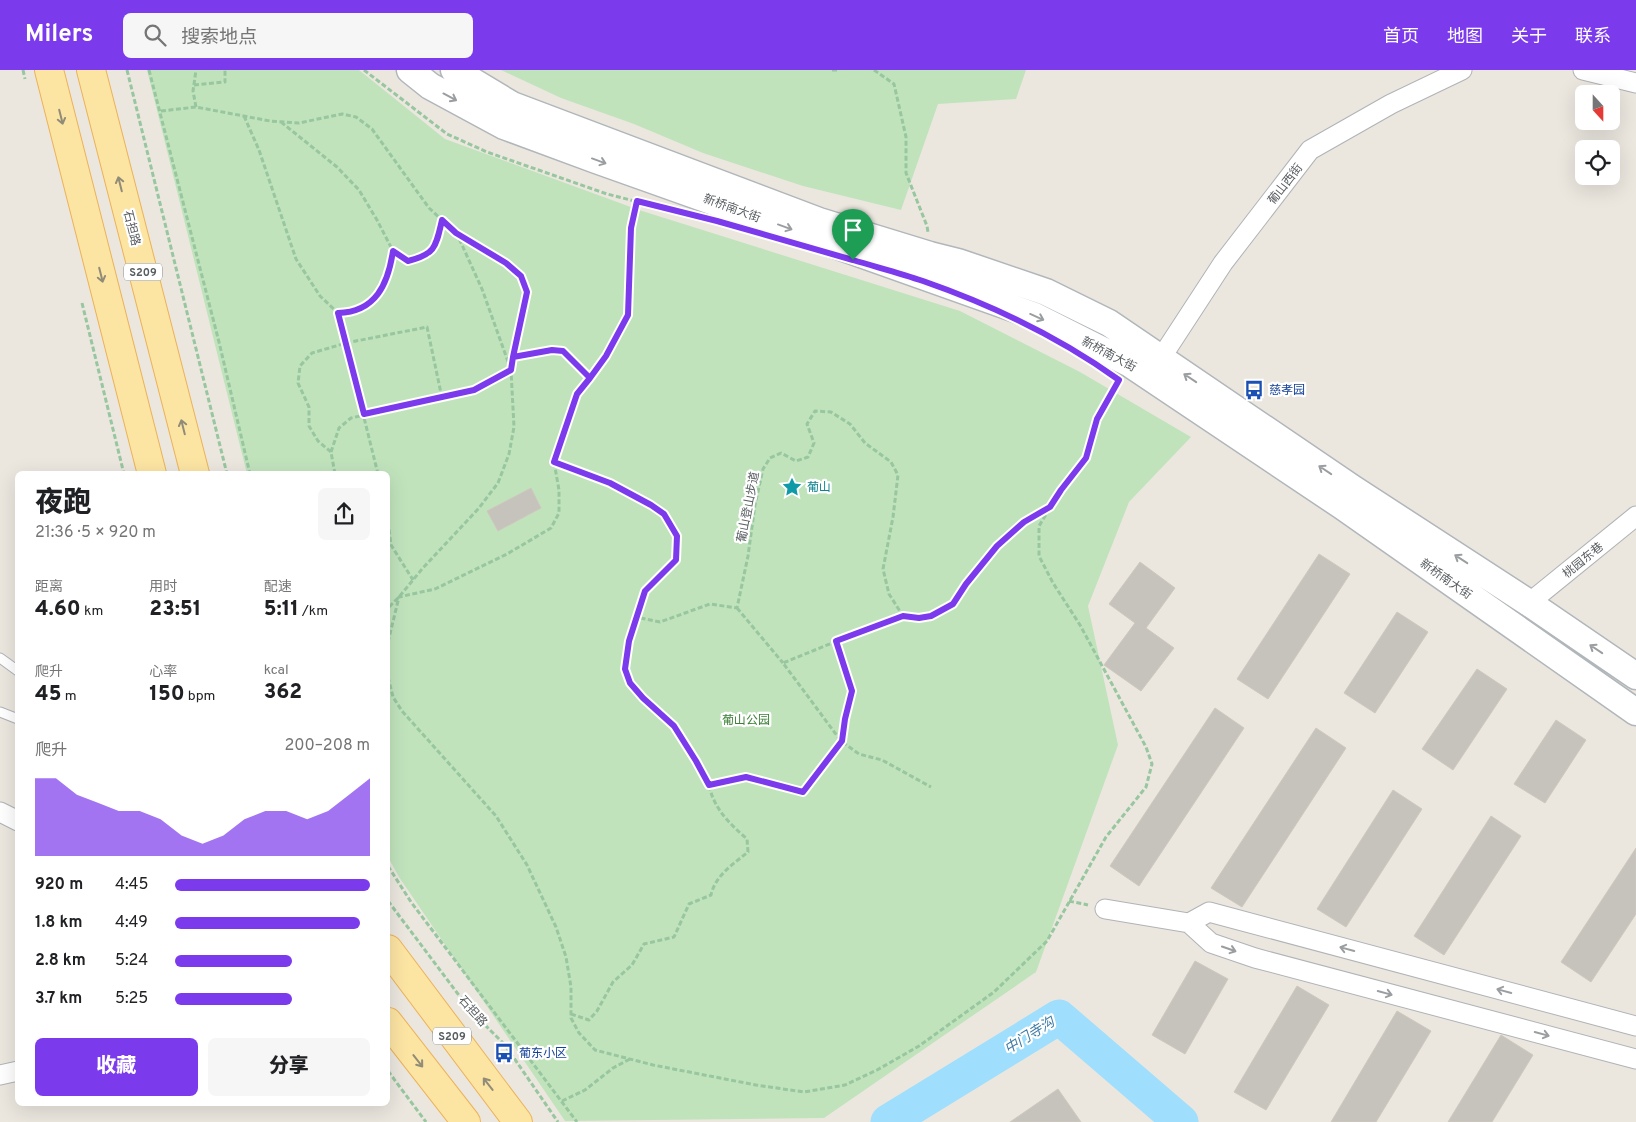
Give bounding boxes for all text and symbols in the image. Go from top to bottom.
search box [123,13,473,58]
text: Milers [25,20,93,50]
icon: search [141,21,169,49]
text: 搜索地点 [181,26,257,50]
text: 首页 [1383,26,1419,49]
text: 地图 [1447,26,1483,49]
text: 关于 [1511,26,1547,49]
text: 联系 [1575,26,1611,49]
north arrow [1575,85,1620,130]
map controls [1575,85,1620,185]
one-way arrow [443,92,457,102]
one-way arrow [57,109,66,125]
button: locate [1575,140,1620,185]
one-way arrow [591,157,606,166]
street label: 葡山西街 [1265,161,1307,208]
one-way arrow [115,177,125,193]
street label: 新桥南大街 [701,191,763,227]
street label: 石担路 [119,209,143,248]
pin [832,209,874,260]
icon: arrive [839,216,867,244]
one-way arrow [777,223,793,233]
road number: S209 [124,263,162,280]
one-way arrow [97,266,106,282]
one-way arrow [1029,313,1044,323]
street label: 新桥南大街 [1078,334,1139,376]
one-way arrow [1184,373,1198,383]
bus stop icon: 慈孝园 [1243,379,1265,401]
place label: 慈孝园 [1269,383,1305,399]
one-way arrow [178,419,187,435]
one-way arrow [1318,465,1332,475]
street label: 葡山登山步道 [734,470,764,544]
place icon: 葡山 [781,476,803,498]
place label: 葡山 [807,480,831,496]
text: 夜跑 [35,486,91,522]
button: share [318,488,370,540]
text: 21:36 · 5 × 920 m [35,523,156,543]
street label: 桃园东巷 [1560,539,1607,582]
one-way arrow [1454,553,1468,563]
street label: 新桥南大街 [1416,556,1475,604]
text: 距离 [35,579,63,596]
text: 用时 [149,579,177,596]
text: 配速 [264,579,292,596]
text: 4.60 [35,596,81,623]
text: 23:51 [149,596,201,623]
text: 5:11 [264,596,299,623]
text: km [81,603,103,620]
text: /km [299,603,328,620]
one-way arrow [1589,644,1603,654]
text: kcal [264,662,289,679]
text: 爬升 [35,664,63,681]
text: 心率 [149,664,177,681]
text: 362 [264,679,302,706]
text: 45 [35,681,61,708]
text: 150 [149,681,185,708]
text: m [61,688,77,705]
text: bpm [185,688,215,705]
park label: 葡山公园 [722,713,770,729]
text: 200–208 m [284,736,370,756]
text: 爬升 [35,741,67,761]
text: 920 m [35,875,83,895]
text: 4:45 [115,875,148,895]
text: 1.8 km [35,913,82,933]
text: 4:49 [115,913,148,933]
one-way arrow [1340,944,1356,953]
one-way arrow [1220,945,1236,954]
text: 2.8 km [35,951,86,971]
text: 5:24 [115,951,148,971]
one-way arrow [1497,986,1513,995]
one-way arrow [1377,988,1393,998]
text: 3.7 km [35,989,82,1009]
text: 5:25 [115,989,148,1009]
street label: 石担路 [454,993,490,1030]
water label: 中门寺沟 [1002,1013,1060,1058]
road number: S209 [433,1028,471,1044]
one-way arrow [1534,1030,1550,1039]
button: 收藏 [35,1038,198,1096]
button: 分享 [208,1038,370,1096]
bus stop icon: 葡东小区 [493,1042,515,1064]
place label: 葡东小区 [519,1046,567,1062]
one-way arrow [412,1054,423,1067]
one-way arrow [483,1077,494,1090]

